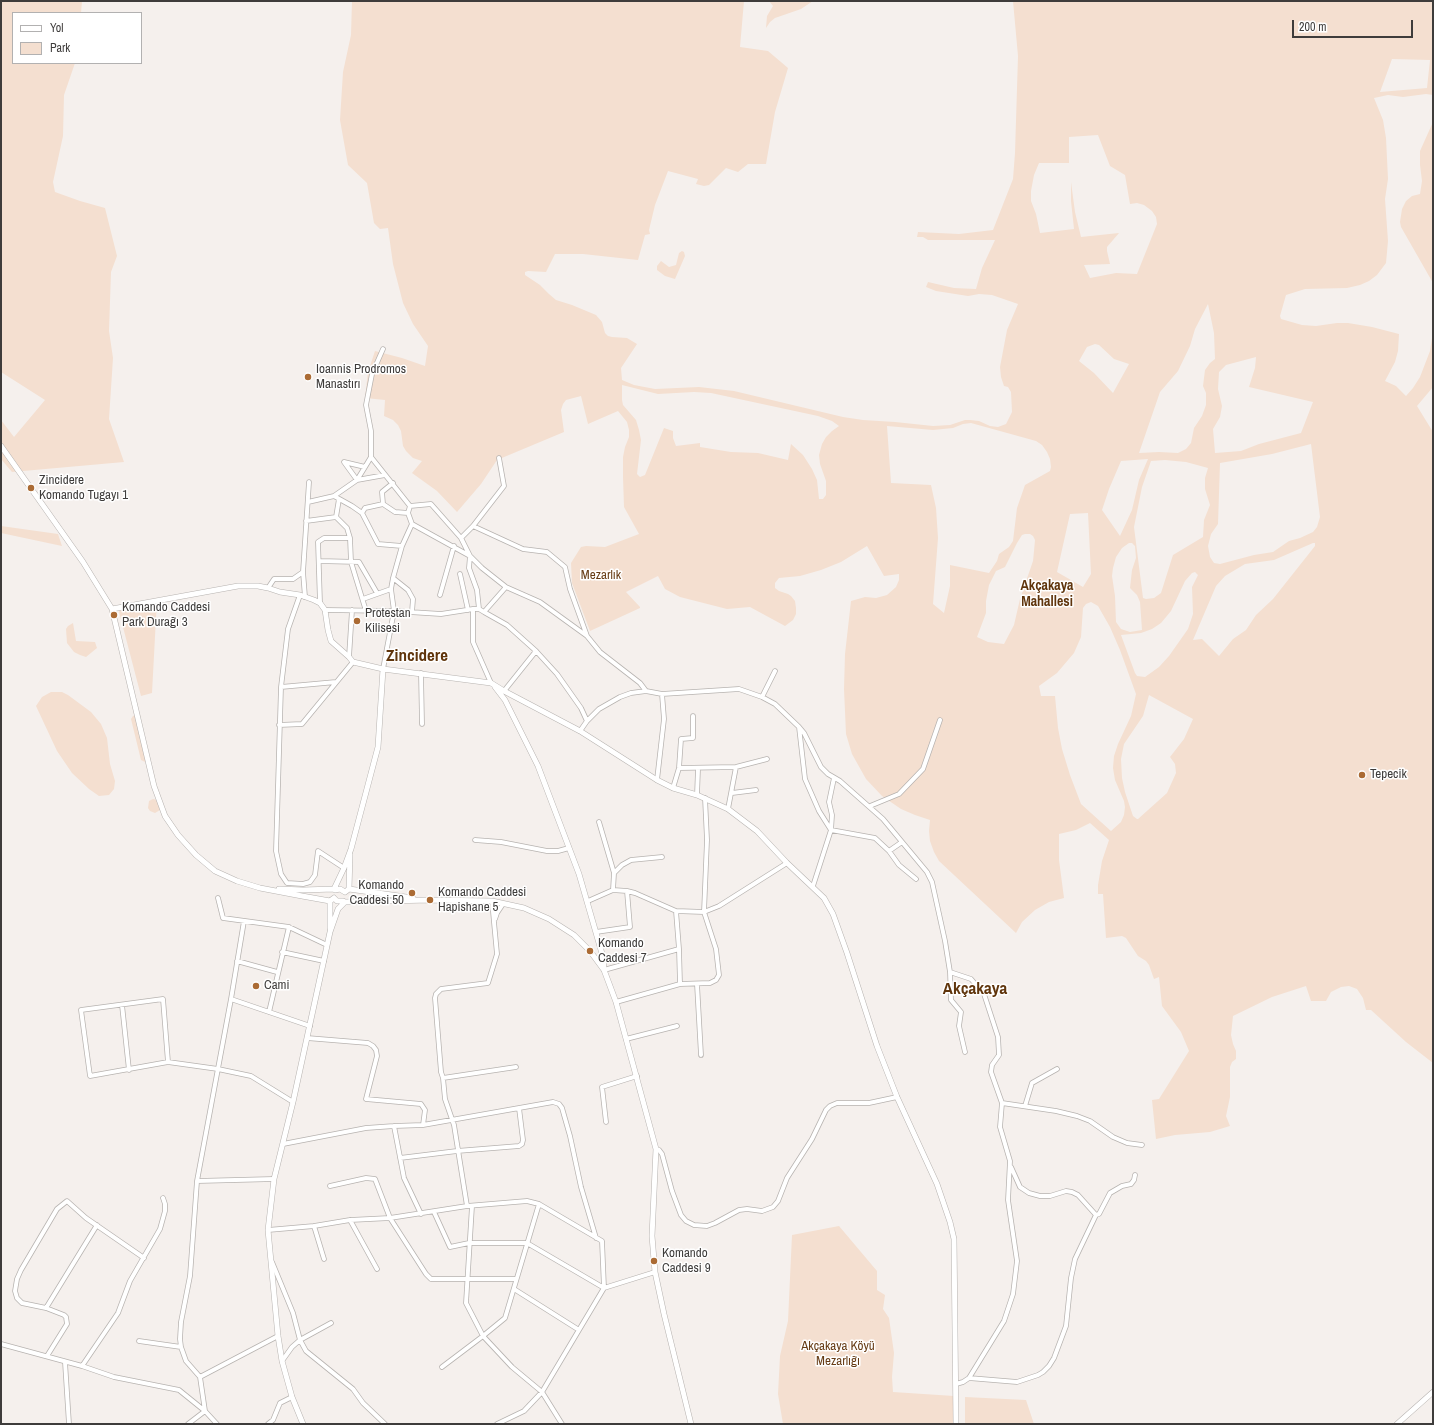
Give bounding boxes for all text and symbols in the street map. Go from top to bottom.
legend [12,12,142,64]
scale bar [1294,12,1415,38]
text: 200 m [1299,19,1326,35]
text: Yol [50,20,63,36]
text: Park [50,40,70,56]
place label: Ioannis Prodromos Manastırı [316,362,406,393]
marker: Ioannis Prodromos Manastırı [303,372,313,382]
place label: Zincidere Komando Tugayı 1 [39,473,128,504]
marker: Zincidere Komando Tugayı 1 [26,483,36,493]
park label: Mezarlık [581,568,621,584]
district label: Akçakaya Mahallesi [1021,578,1073,610]
place label: Komando Caddesi Park Durağı 3 [122,600,210,631]
place label: Protestan Kilisesi [365,606,411,637]
marker: Komando Caddesi Park Durağı 3 [109,610,119,620]
marker: Protestan Kilisesi [352,616,362,626]
district label: Zincidere [386,646,448,666]
place label: Tepecik [1370,767,1407,783]
marker: Tepecik [1357,770,1367,780]
place label: Komando Caddesi 50 [349,878,404,909]
place label: Komando Caddesi Hapishane 5 [438,885,526,916]
marker: Komando Caddesi 50 [407,888,417,898]
marker: Komando Caddesi Hapishane 5 [425,895,435,905]
place label: Komando Caddesi 7 [598,936,647,967]
marker: Komando Caddesi 7 [585,946,595,956]
place label: Cami [264,978,289,994]
district label: Akçakaya [943,979,1007,999]
marker: Cami [251,981,261,991]
place label: Komando Caddesi 9 [662,1246,711,1277]
marker: Komando Caddesi 9 [649,1256,659,1266]
park label: Akçakaya Köyü Mezarlığı [801,1339,875,1370]

